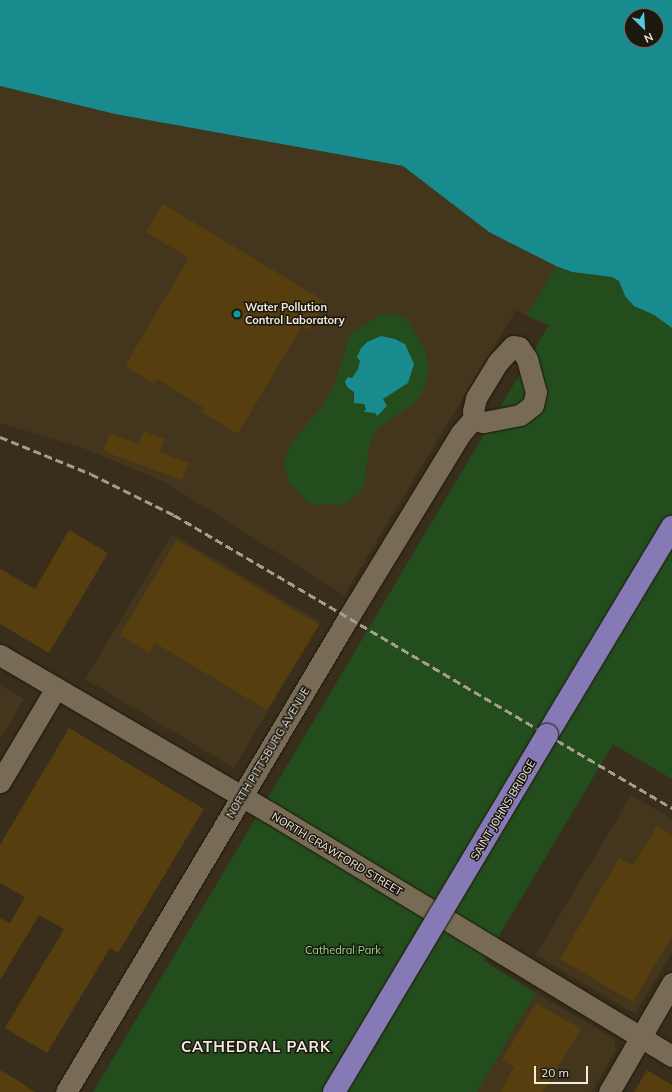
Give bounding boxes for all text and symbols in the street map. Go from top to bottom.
north arrow [624,8,664,48]
text: N [642,30,655,46]
place label: Water Pollution Control Laboratory [245,301,345,327]
marker: Water Pollution Control Laboratory [232,309,242,319]
street label: NORTH PITTSBURG AVENUE [224,685,312,821]
street label: SAINT JOHNS BRIDGE [468,757,538,863]
street label: NORTH CRAWFORD STREET [269,810,405,898]
park label: Cathedral Park [305,943,381,957]
district label: CATHEDRAL PARK [181,1038,331,1056]
scale bar [536,1058,590,1084]
text: 20 m [541,1065,569,1080]

